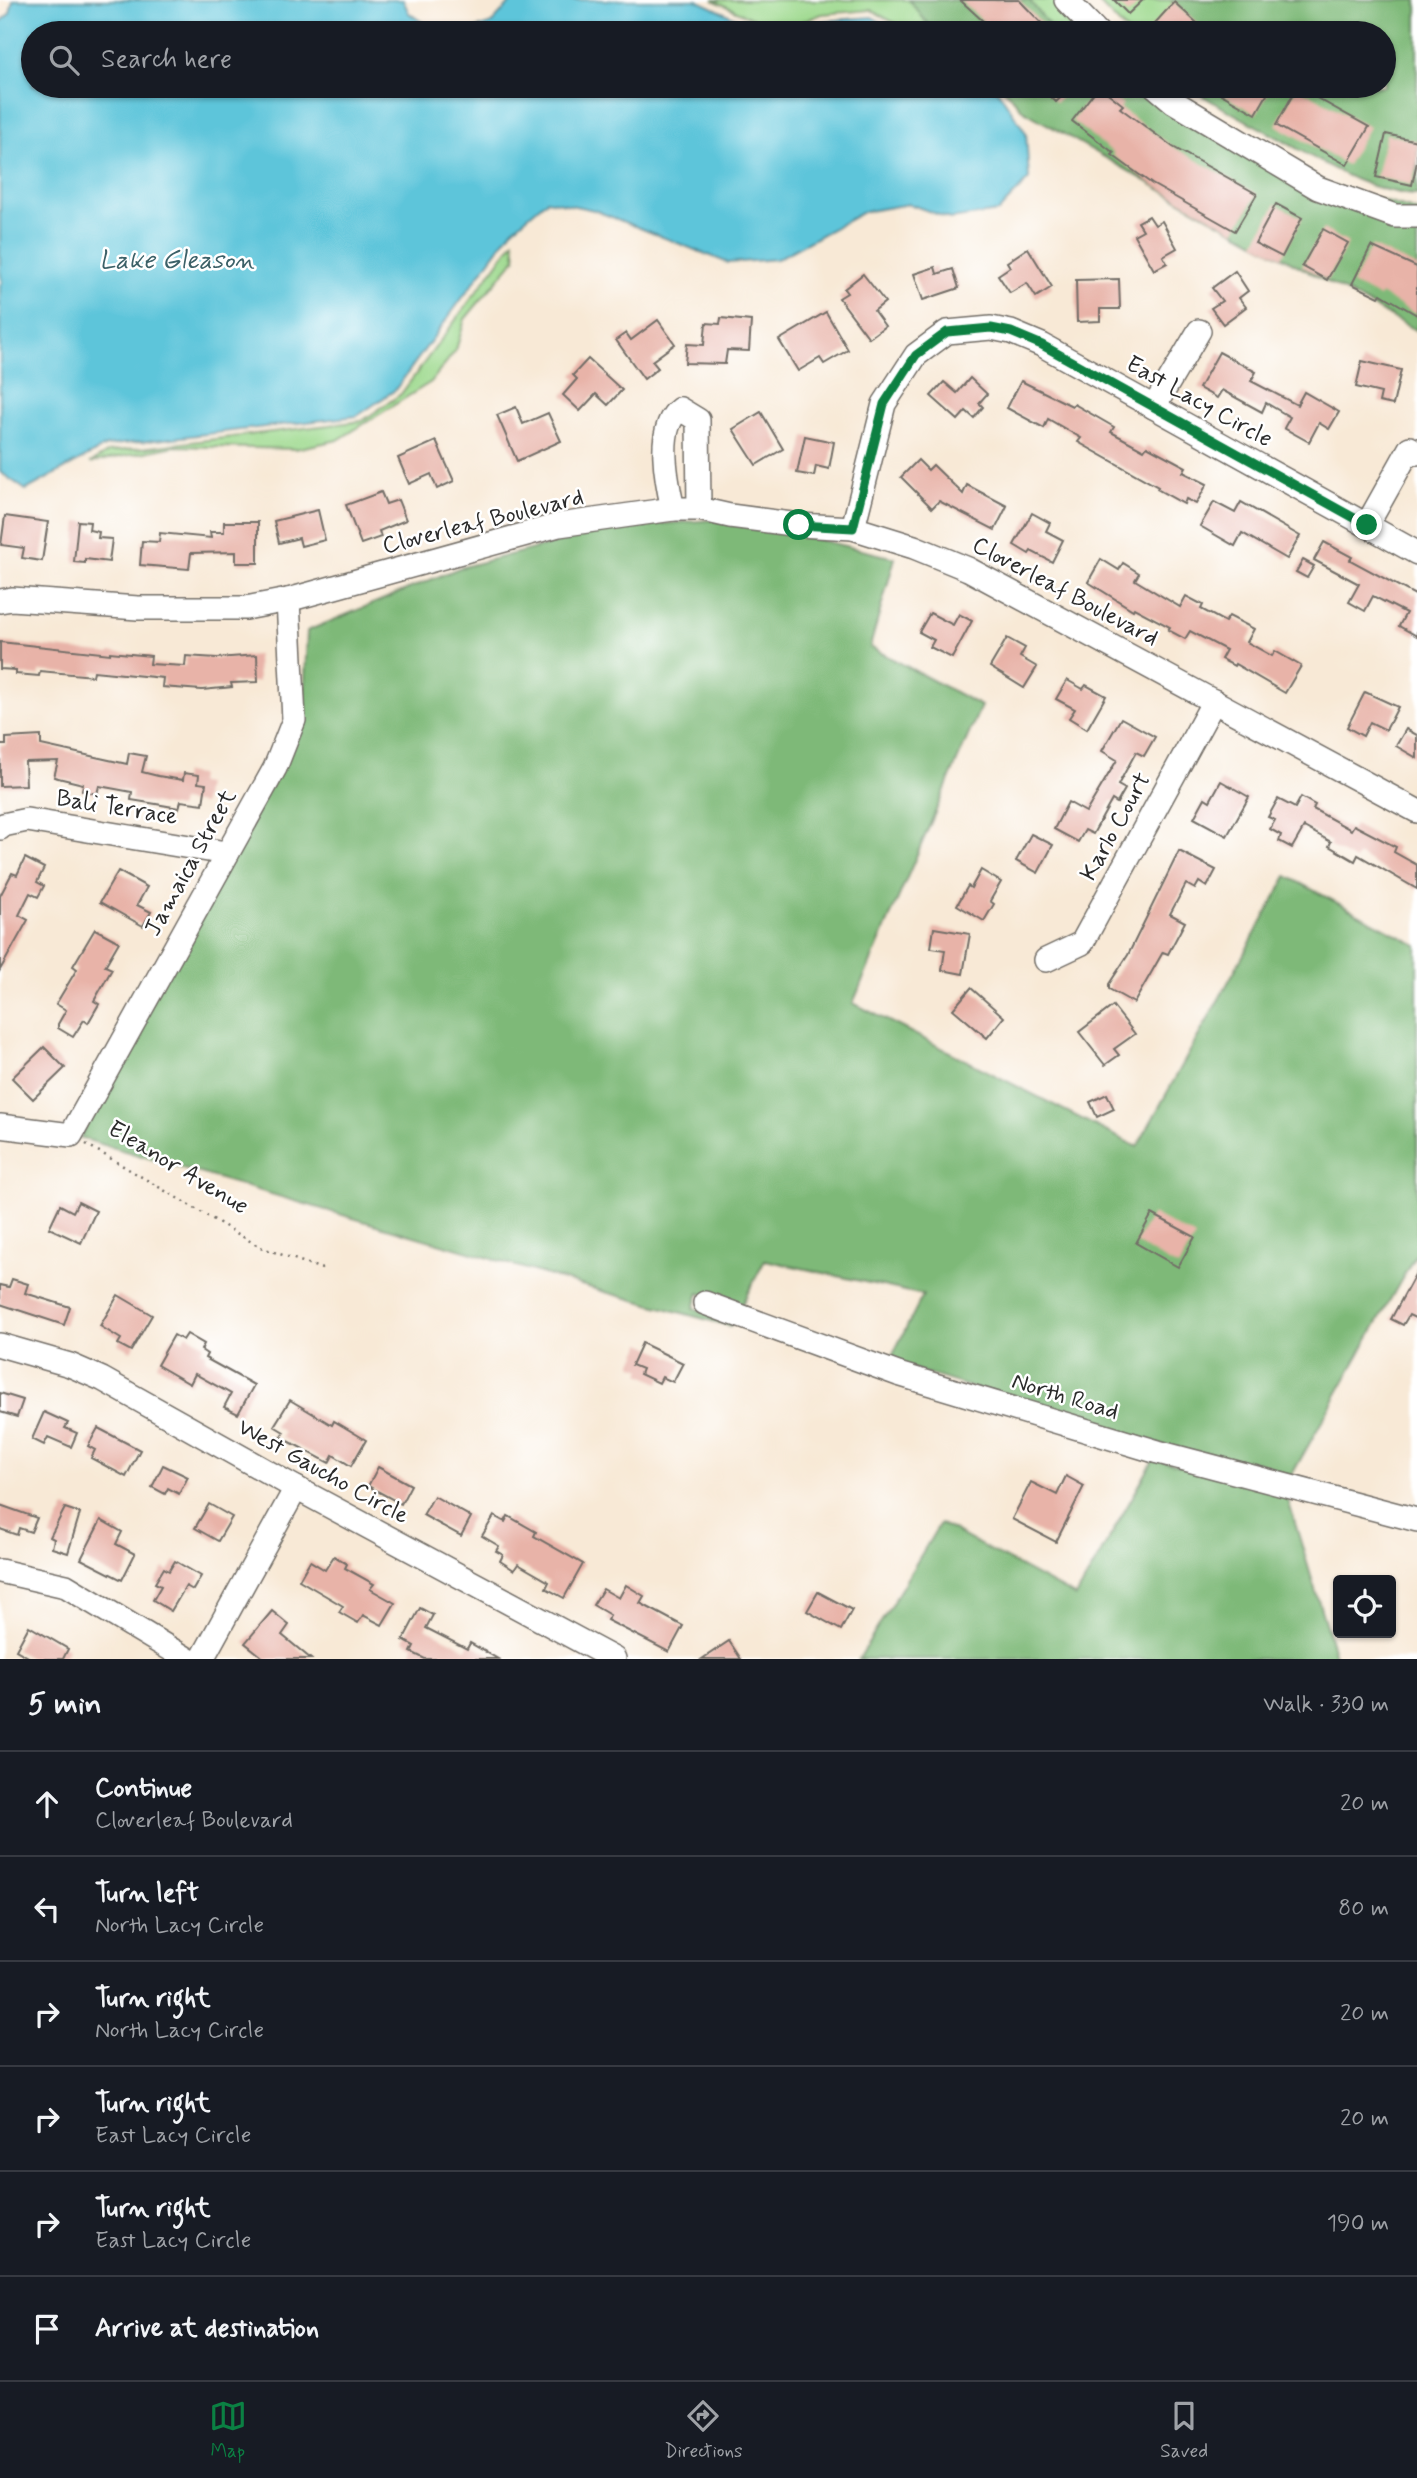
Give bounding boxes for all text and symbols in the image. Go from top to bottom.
search box [21,21,1396,98]
icon: search [45,41,83,79]
text: Search here [101,43,232,77]
water label: Lake Gleason [99,244,255,278]
street label: East Lacy Circle [1120,349,1278,455]
street label: Cloverleaf Boulevard [379,482,587,562]
route start [783,509,814,540]
route end [1351,509,1382,540]
street label: Cloverleaf Boulevard [967,530,1163,654]
street label: Karlo Court [1074,767,1158,887]
street label: Bali Terrace [54,783,180,833]
street label: Jamaica Street [138,784,244,942]
street label: Eleanor Avenue [102,1114,254,1222]
street label: North Road [1008,1366,1122,1428]
street label: West Gaucho Circle [232,1412,414,1532]
map controls [1333,1575,1396,1638]
button: locate [1333,1575,1396,1638]
text: 5 min [28,1685,102,1724]
text: Walk · 330 m [1263,1690,1389,1720]
text: Continue [95,1772,192,1806]
icon: ahead [28,1785,66,1823]
text: 20 m [1340,1789,1389,1819]
text: Cloverleaf Boulevard [95,1806,293,1836]
text: Turn left [95,1877,199,1911]
icon: left [28,1890,66,1928]
text: 80 m [1338,1894,1389,1924]
text: North Lacy Circle [95,1911,264,1941]
text: Turn right [95,1982,211,2016]
icon: right [28,1995,66,2033]
text: 20 m [1340,1999,1389,2029]
text: North Lacy Circle [95,2016,264,2046]
text: Turn right [95,2087,211,2121]
icon: right [28,2100,66,2138]
text: 20 m [1340,2104,1389,2134]
text: East Lacy Circle [95,2121,251,2151]
text: Turn right [95,2192,211,2226]
icon: right [28,2205,66,2243]
text: 190 m [1327,2209,1389,2239]
text: East Lacy Circle [95,2226,251,2256]
icon: arrive [28,2310,66,2348]
text: Arrive at destination [95,2312,319,2346]
tab: Map [209,2397,247,2464]
tab: Directions [664,2397,743,2464]
tab: Saved [1160,2397,1208,2464]

